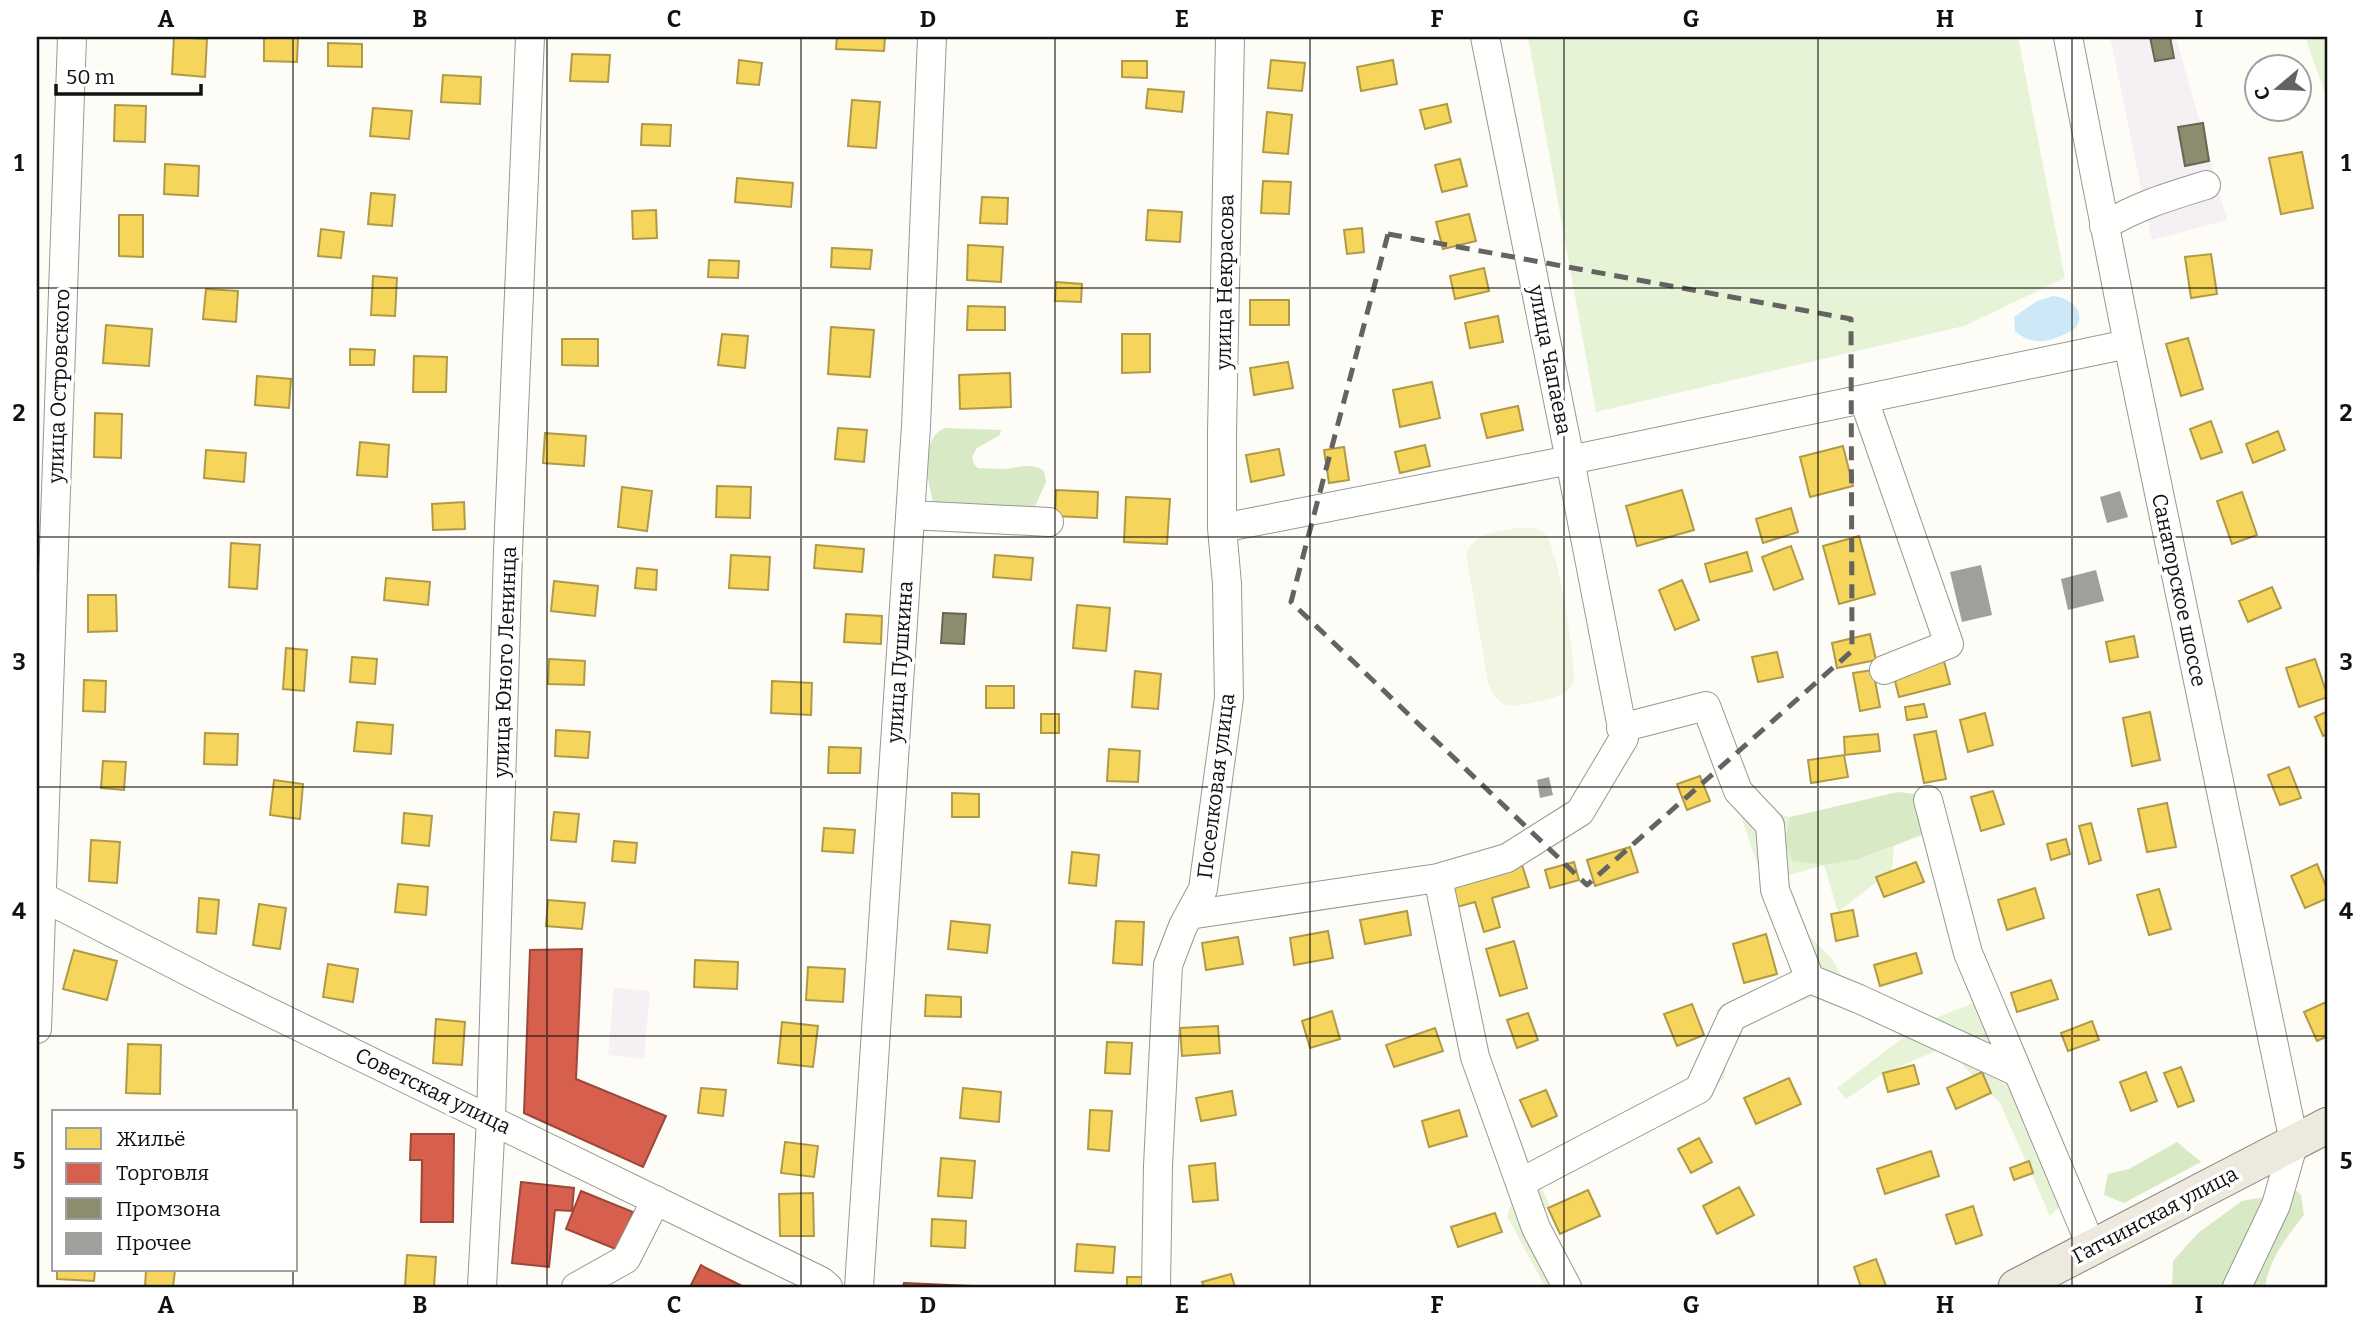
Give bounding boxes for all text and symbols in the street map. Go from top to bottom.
text: A [158,5,175,33]
text: B [413,5,427,33]
text: C [667,5,681,33]
text: D [920,5,936,33]
text: E [1175,5,1189,33]
text: F [1431,5,1444,33]
text: G [1683,5,1700,33]
text: H [1936,5,1954,33]
text: I [2195,5,2203,33]
scale bar [56,52,201,96]
north arrow [2242,52,2312,122]
text: 50 m [66,64,115,90]
text: С [2250,84,2275,103]
text: 1 [14,149,24,177]
text: 1 [2341,149,2351,177]
street label: улица Некрасова [1210,193,1240,371]
street label: улица Чапаева [1523,282,1577,438]
street label: улица Островского [43,288,75,485]
text: 2 [13,399,26,427]
text: 2 [2340,399,2353,427]
street label: Санаторское шоссе [2146,491,2212,689]
street label: улица Юного Ленинца [488,545,522,779]
street label: улица Пушкина [881,579,919,745]
text: 3 [12,648,26,676]
text: 3 [2339,648,2353,676]
street label: Поселковая улица [1192,691,1240,880]
text: 4 [12,897,26,925]
text: 4 [2339,897,2353,925]
street label: Советская улица [351,1042,516,1140]
legend [52,1110,298,1272]
text: Жильё [116,1126,185,1152]
text: 5 [13,1147,25,1175]
text: 5 [2340,1147,2352,1175]
text: Торговля [116,1160,209,1186]
street label: Гатчинская улица [2068,1160,2243,1270]
text: Промзона [116,1196,221,1222]
text: Прочее [116,1230,192,1256]
text: A [158,1291,175,1319]
text: B [413,1291,427,1319]
text: C [667,1291,681,1319]
text: D [920,1291,936,1319]
text: E [1175,1291,1189,1319]
text: F [1431,1291,1444,1319]
text: G [1683,1291,1700,1319]
text: H [1936,1291,1954,1319]
text: I [2195,1291,2203,1319]

